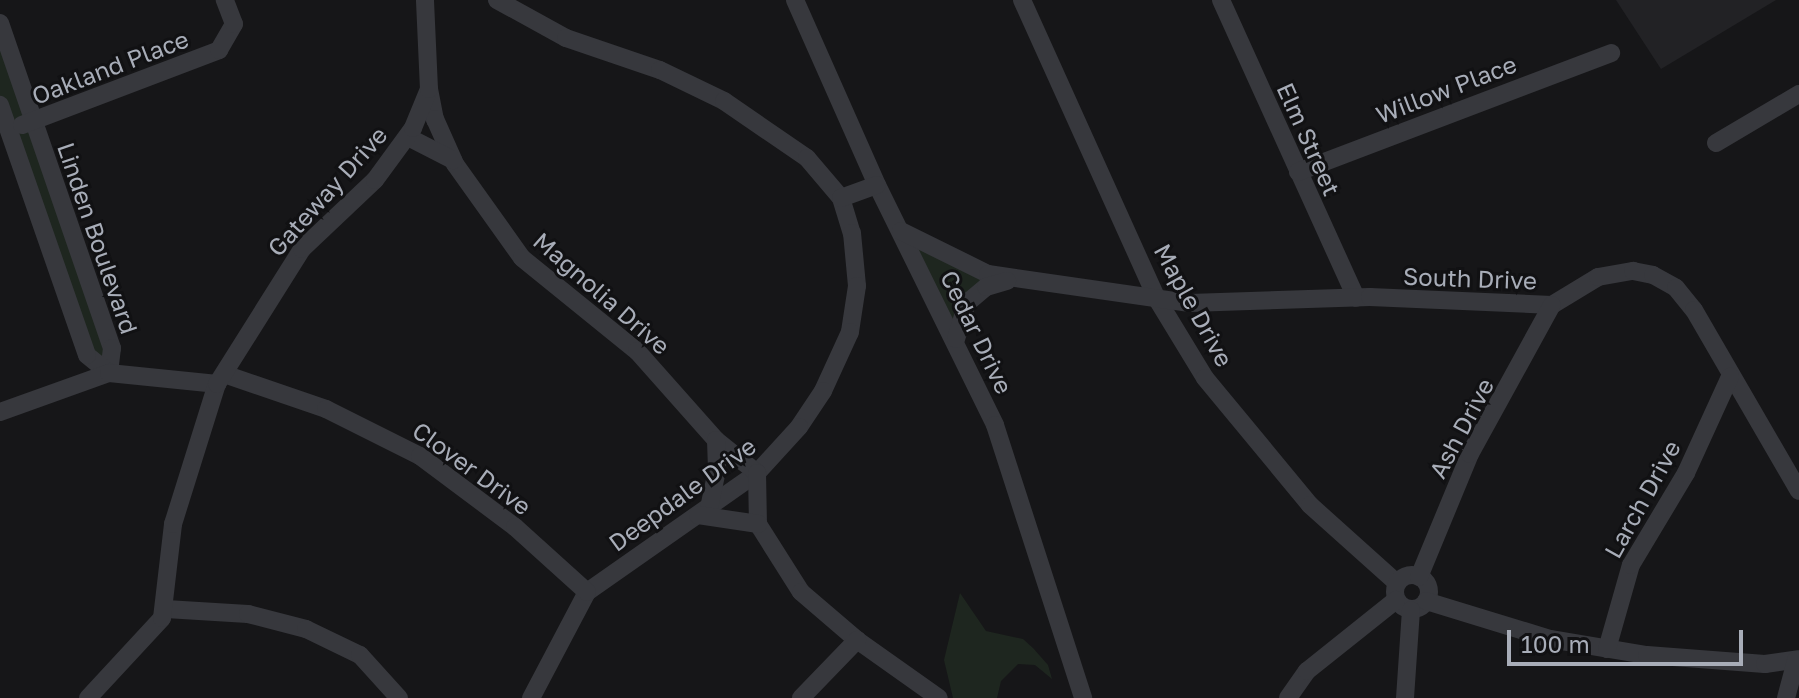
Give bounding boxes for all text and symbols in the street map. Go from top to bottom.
street label: Oakland Place [28,24,192,110]
street label: Willow Place [1372,49,1520,129]
street label: Elm Street [1271,78,1347,200]
street label: Gateway Drive [261,120,393,262]
street label: Linden Boulevard [52,139,144,337]
street label: Magnolia Drive [528,226,676,360]
street label: Maple Drive [1148,239,1240,371]
street label: South Drive [1402,261,1538,295]
street label: Cedar Drive [935,266,1019,398]
street label: Ash Drive [1423,373,1499,483]
street label: Clover Drive [407,415,537,521]
street label: Deepdale Drive [603,431,761,557]
street label: Larch Drive [1598,435,1686,563]
scale bar [1511,614,1747,664]
text: 100 m [1521,629,1590,658]

